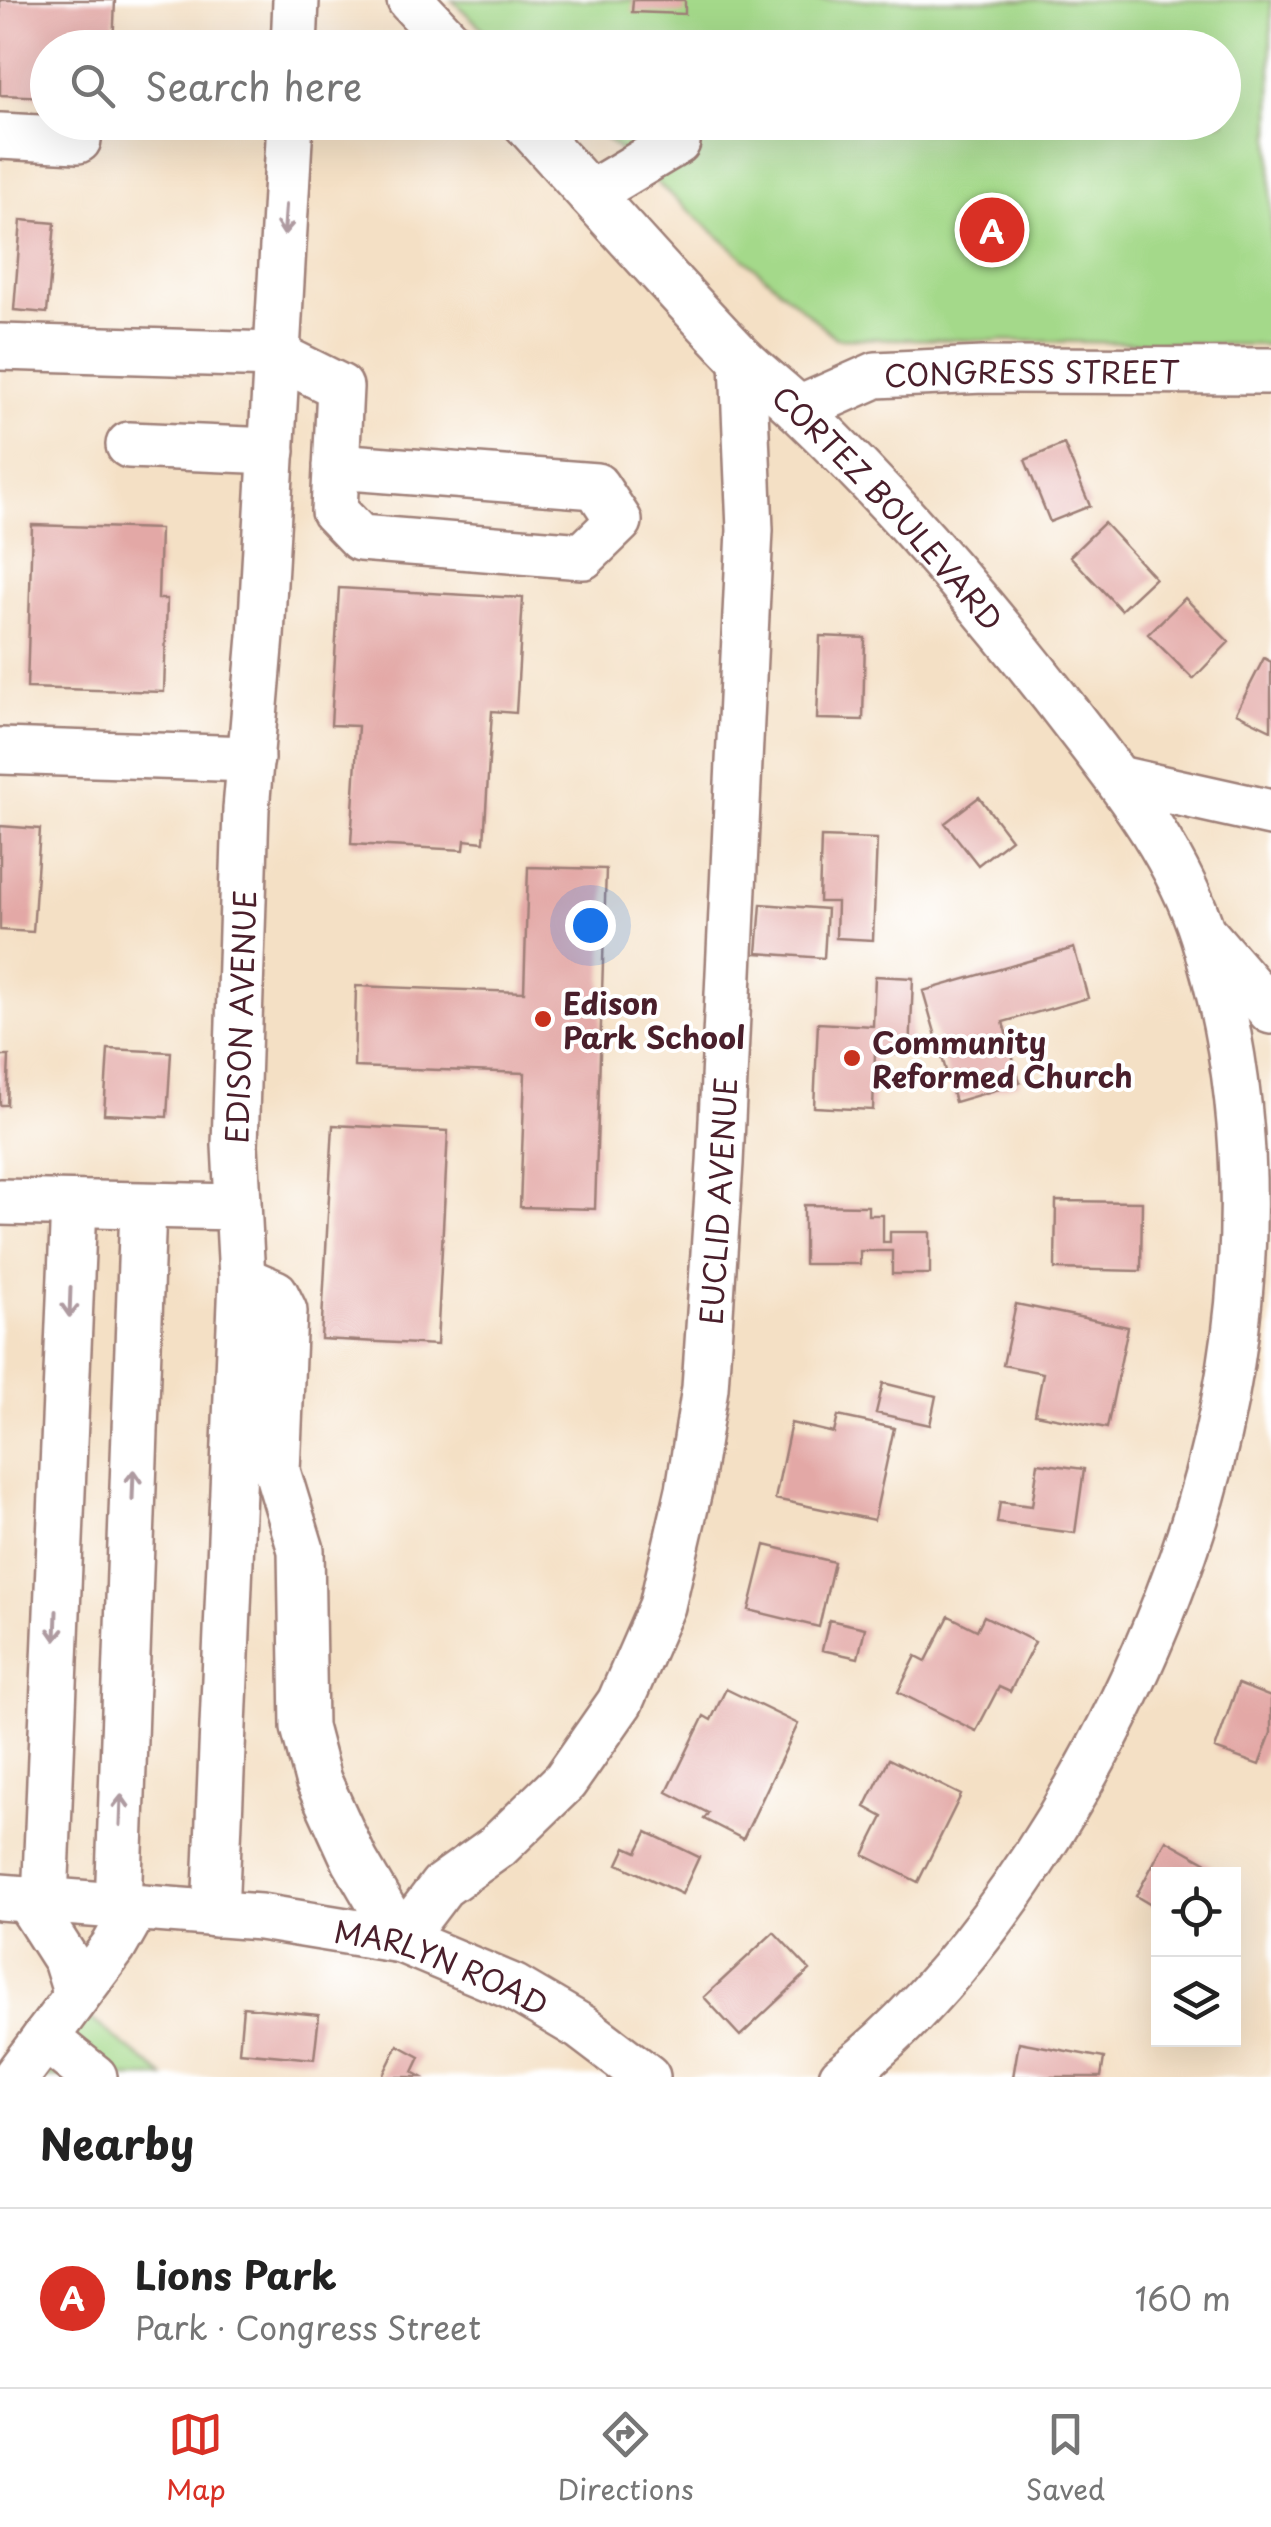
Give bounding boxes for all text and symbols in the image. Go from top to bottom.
search box [30,30,1241,140]
text: Search here [145,57,362,114]
icon: search [65,58,120,113]
pin: A [960,192,1024,268]
one-way arrow [275,203,294,235]
street label: CONGRESS STREET [883,347,1180,397]
street label: CORTEZ BOULEVARD [763,374,1014,640]
street label: EDISON AVENUE [213,889,266,1144]
your location [565,900,616,951]
place label: Edison Park School [563,980,745,1059]
marker: Edison Park School [532,1008,554,1030]
place label: Community Reformed Church [872,1019,1133,1098]
marker: Community Reformed Church [841,1047,863,1069]
street label: EUCLID AVENUE [687,1076,747,1326]
one-way arrow [61,1285,80,1317]
one-way arrow [124,1470,143,1502]
one-way arrow [47,1610,66,1642]
one-way arrow [112,1794,131,1826]
map controls [1151,1867,1241,2047]
button: locate [1151,1867,1241,1957]
street label: MARLYN ROAD [331,1907,557,2026]
button: layers [1151,1957,1241,2047]
text: Nearby [40,2111,194,2174]
text: Lions Park [135,2246,337,2303]
text: A [60,2274,85,2322]
text: 160 m [1135,2274,1231,2322]
text: Park · Congress Street [135,2303,481,2351]
tab: Map [166,2407,226,2510]
tab: Directions [558,2407,694,2510]
tab: Saved [1026,2407,1105,2510]

